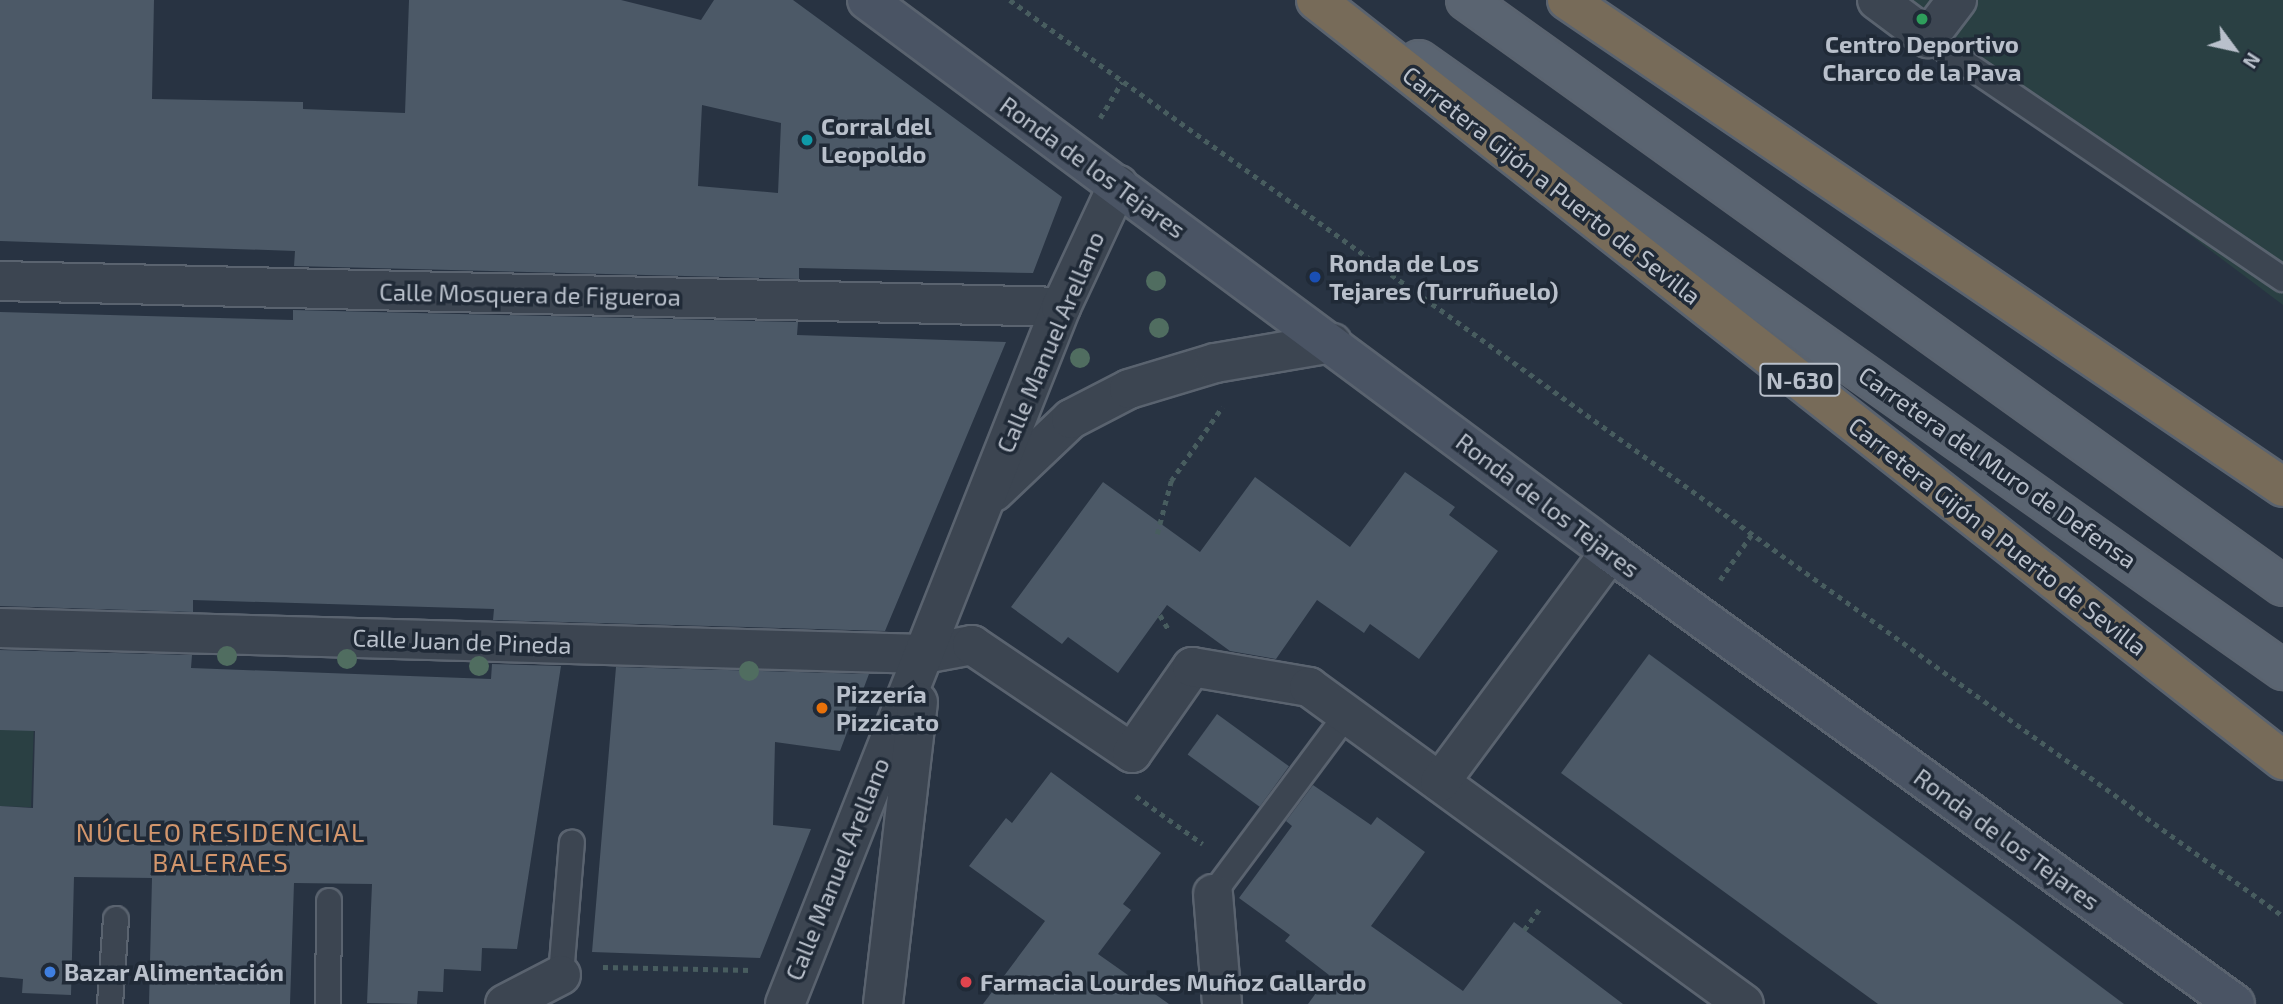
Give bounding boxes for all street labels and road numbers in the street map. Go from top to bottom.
street label: Carretera Gijón a Puerto de Sevilla [1397,60,1707,310]
street label: Ronda de los Tejares [995,90,1191,244]
street label: Calle Manuel Arellano [990,227,1110,457]
street label: Calle Mosquera de Figueroa [379,277,681,311]
road number: N-630 [1758,360,1842,400]
street label: Carretera del Muro de Defensa [1853,360,2143,574]
street label: Carretera Gijón a Puerto de Sevilla [1843,411,2153,661]
street label: Ronda de los Tejares [1450,427,1646,583]
street label: Calle Juan de Pineda [352,623,572,659]
street label: Calle Manuel Arellano [779,753,895,985]
street label: Ronda de los Tejares [1909,762,2105,916]

